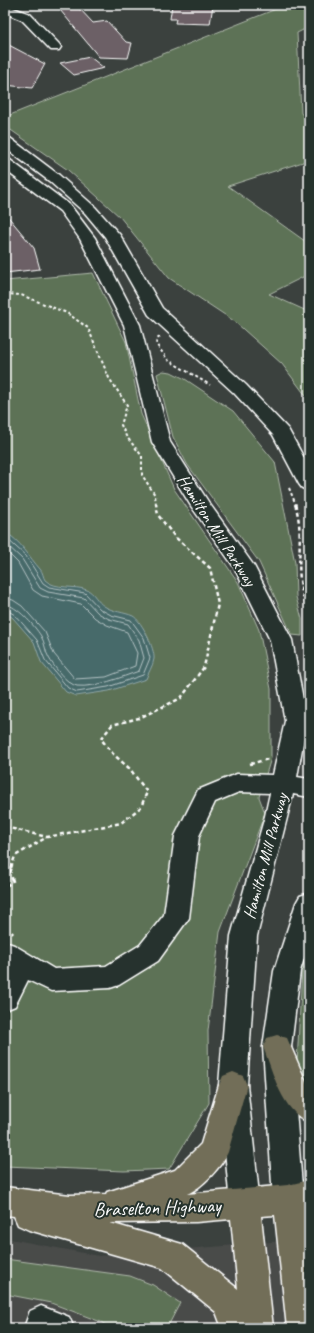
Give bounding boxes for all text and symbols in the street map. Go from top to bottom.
street label: Hamilton Mill Parkway [173,470,261,591]
street label: Hamilton Mill Parkway [239,790,293,921]
street label: Braselton Highway [93,1193,223,1222]

